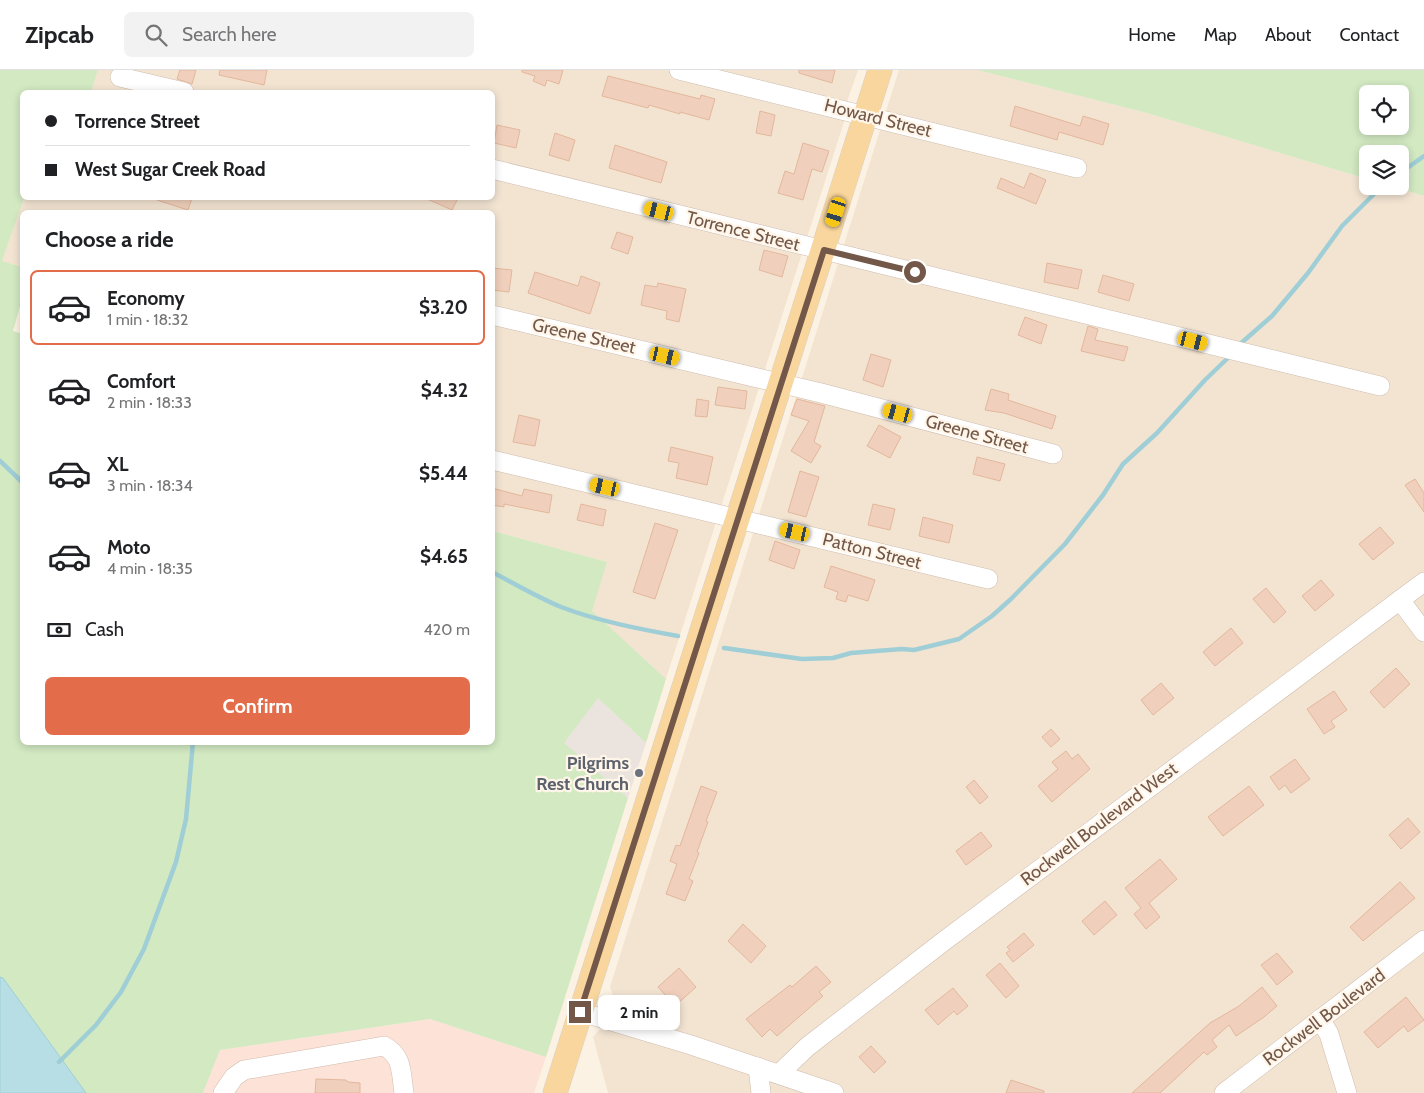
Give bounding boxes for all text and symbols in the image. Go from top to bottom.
search box [124,12,474,57]
text: Zipcab [25,20,94,49]
icon: search [142,21,170,49]
text: Search here [182,23,276,46]
text: Home [1128,24,1176,46]
text: Map [1204,24,1237,46]
text: About [1265,24,1311,46]
text: Contact [1339,24,1399,46]
map controls [1359,85,1409,195]
button: locate [1359,85,1409,135]
street label: Howard Street [822,94,934,142]
text: Torrence Street [75,110,200,133]
button: layers [1359,145,1409,195]
text: West Sugar Creek Road [75,158,266,181]
car [824,195,847,229]
car [642,200,675,222]
street label: Torrence Street [684,206,802,256]
text: Choose a ride [45,226,174,253]
route start [904,261,926,283]
icon: car [47,285,92,330]
text: Economy [107,287,185,310]
text: $3.20 [419,296,468,319]
text: 1 min · 18:32 [107,310,188,329]
street label: Greene Street [530,313,638,359]
car [1176,330,1209,352]
car [648,345,681,367]
icon: car [47,368,92,413]
text: Comfort [107,370,176,393]
text: $4.32 [421,379,468,402]
text: 2 min · 18:33 [107,393,192,412]
car [881,402,914,424]
street label: Greene Street [923,410,1031,458]
icon: car [47,451,92,496]
text: XL [107,453,128,476]
text: $5.44 [419,462,468,485]
text: 3 min · 18:34 [107,476,193,495]
car [588,476,621,498]
car [778,521,811,543]
street label: Patton Street [820,528,924,574]
icon: car [47,534,92,579]
text: Moto [107,536,151,559]
text: $4.65 [420,545,468,568]
text: 4 min · 18:35 [107,559,193,578]
icon: cash [45,616,73,644]
text: Cash [85,618,124,641]
text: 420 m [424,620,470,639]
button: Confirm [45,677,470,735]
place label: Pilgrims Rest Church [536,752,629,795]
street label: Rockwell Boulevard West [1016,758,1182,890]
marker: Pilgrims Rest Church [633,767,645,779]
street label: Rockwell Boulevard [1258,964,1390,1070]
callout: 2 min [598,994,680,1030]
route end [569,1001,591,1023]
text: 2 min [620,1003,658,1022]

